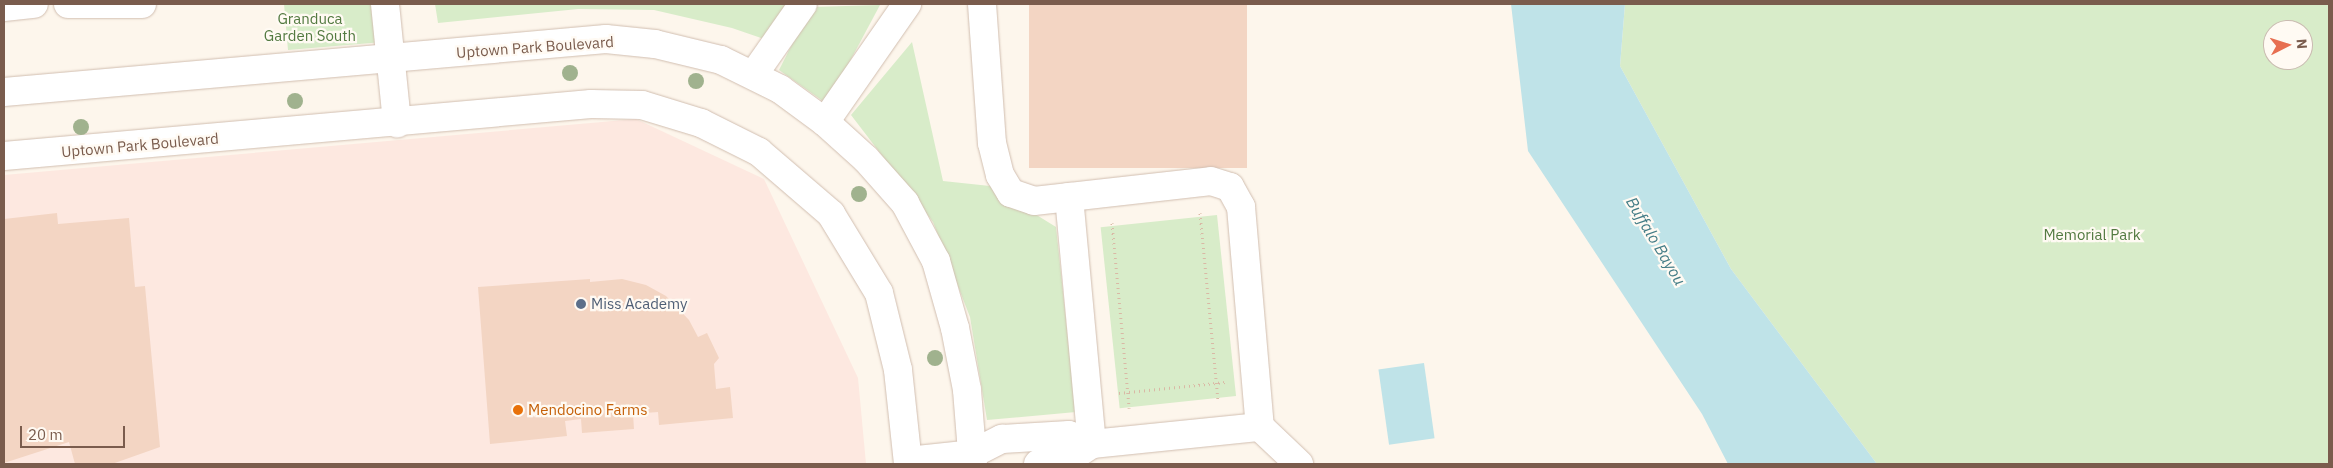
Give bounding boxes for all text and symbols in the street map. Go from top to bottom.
park label: Granduca Garden South [264,9,356,44]
north arrow [2263,20,2313,70]
street label: Uptown Park Boulevard [456,33,614,61]
text: N [2293,38,2311,50]
street label: Uptown Park Boulevard [60,129,220,161]
water label: Buffalo Bayou [1622,193,1690,289]
park label: Memorial Park [2043,226,2141,244]
place label: Miss Academy [591,295,688,313]
marker: Miss Academy [575,298,587,310]
place label: Mendocino Farms [528,401,647,419]
marker: Mendocino Farms [512,404,524,416]
scale bar [22,416,128,448]
text: 20 m [28,425,63,444]

